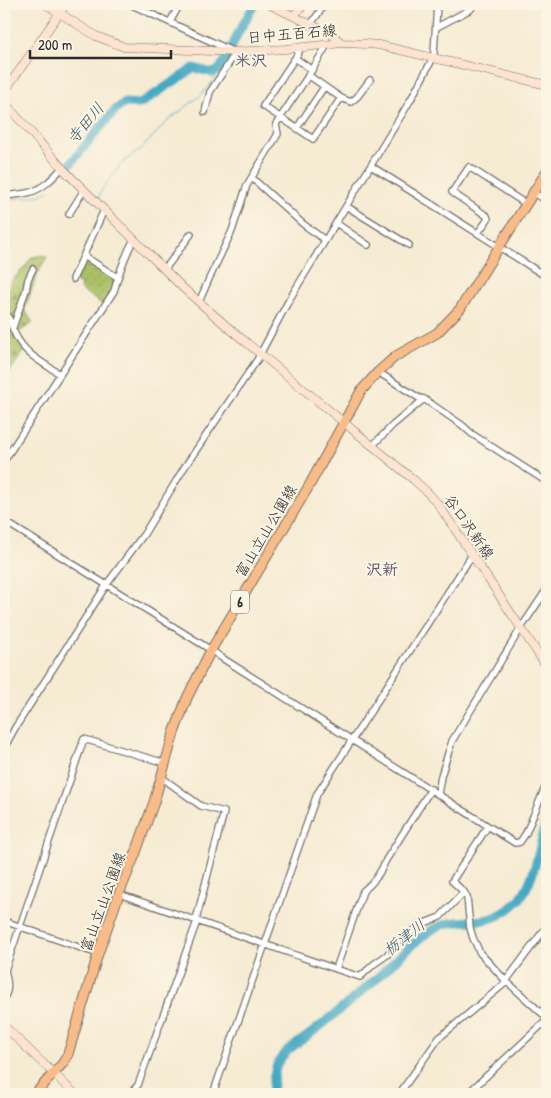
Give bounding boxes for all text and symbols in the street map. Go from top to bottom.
street label: 日中五百石線 [246,19,338,48]
scale bar [30,28,171,60]
text: 200 m [38,34,72,55]
district label: 米沢 [235,49,267,71]
water label: 寺田川 [61,98,109,148]
street label: 富山立山公園線 [230,480,302,581]
street label: 谷口沢新線 [439,490,500,563]
district label: 沢新 [366,558,398,580]
road number: 6 [231,590,249,614]
street label: 富山立山公園線 [75,849,130,955]
water label: 栃津川 [378,914,430,960]

